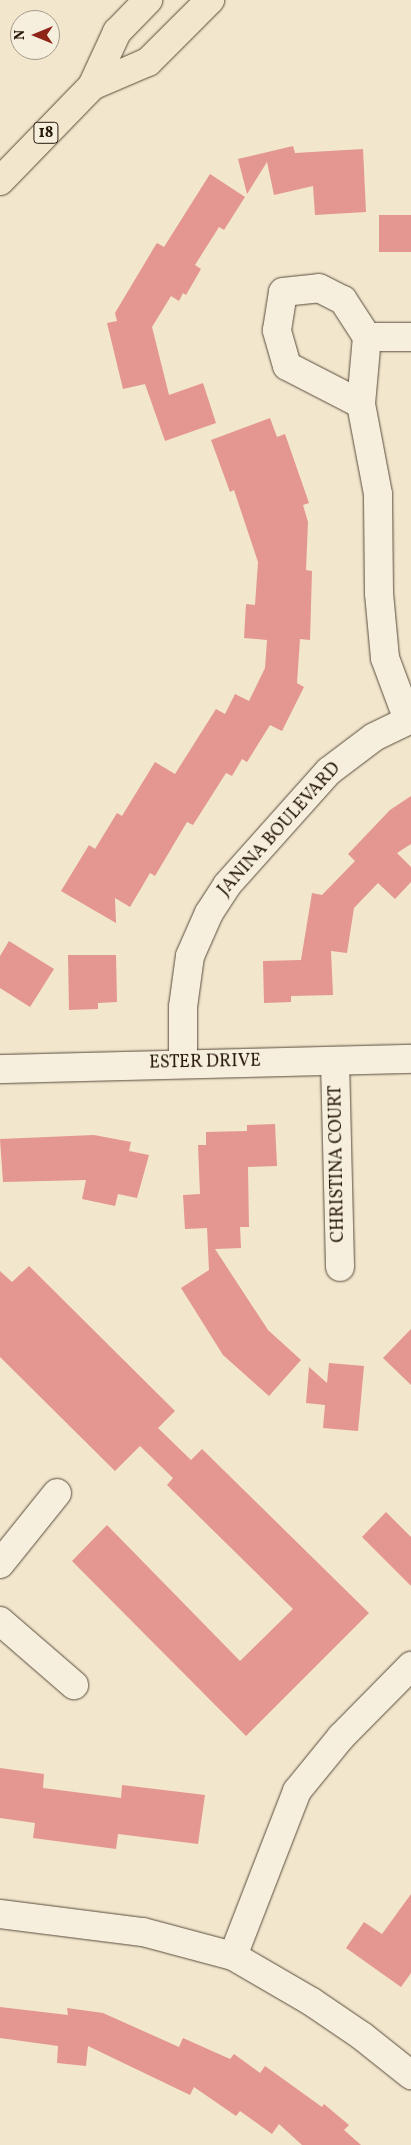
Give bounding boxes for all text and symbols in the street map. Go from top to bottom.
north arrow [10,10,60,60]
text: N [11,30,30,40]
road number: 18 [32,120,60,146]
street label: JANINA BOULEVARD [214,759,346,901]
street label: ESTER DRIVE [149,1051,261,1075]
street label: CHRISTINA COURT [326,1085,350,1243]

